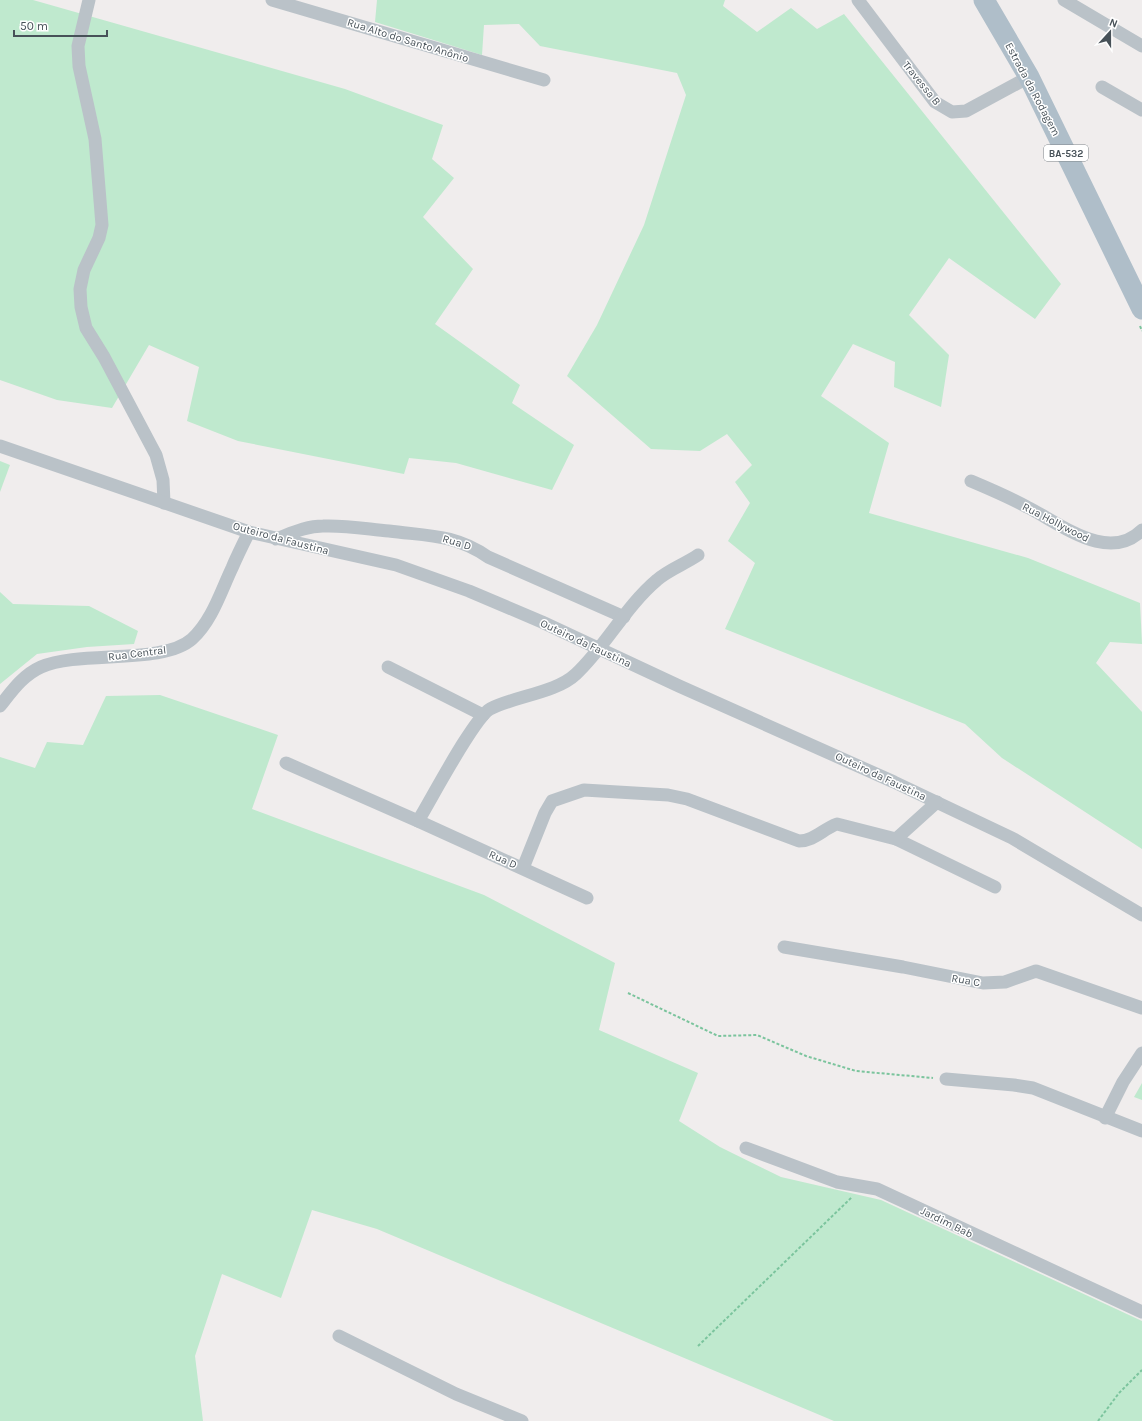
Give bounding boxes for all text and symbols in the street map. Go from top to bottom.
scale bar [14,12,107,38]
north arrow [1090,12,1130,52]
street label: Rua Alto do Santo Anônio [346,16,470,65]
text: N [1107,16,1119,31]
text: 50 m [20,19,48,33]
street label: Estrada da Rodagem [1002,40,1063,138]
street label: Travessa B [900,59,943,108]
road number: BA-532 [1044,145,1088,161]
street label: Rua Hollywood [1020,500,1091,545]
street label: Outeiro da Faustina [232,519,330,558]
street label: Rua D [441,532,473,553]
street label: Outeiro da Faustina [538,617,633,670]
street label: Rua Central [107,643,167,664]
street label: Outeiro da Faustina [833,750,928,803]
street label: Rua D [487,848,519,871]
street label: Rua C [951,972,981,989]
street label: Jardim Bab [918,1204,975,1241]

